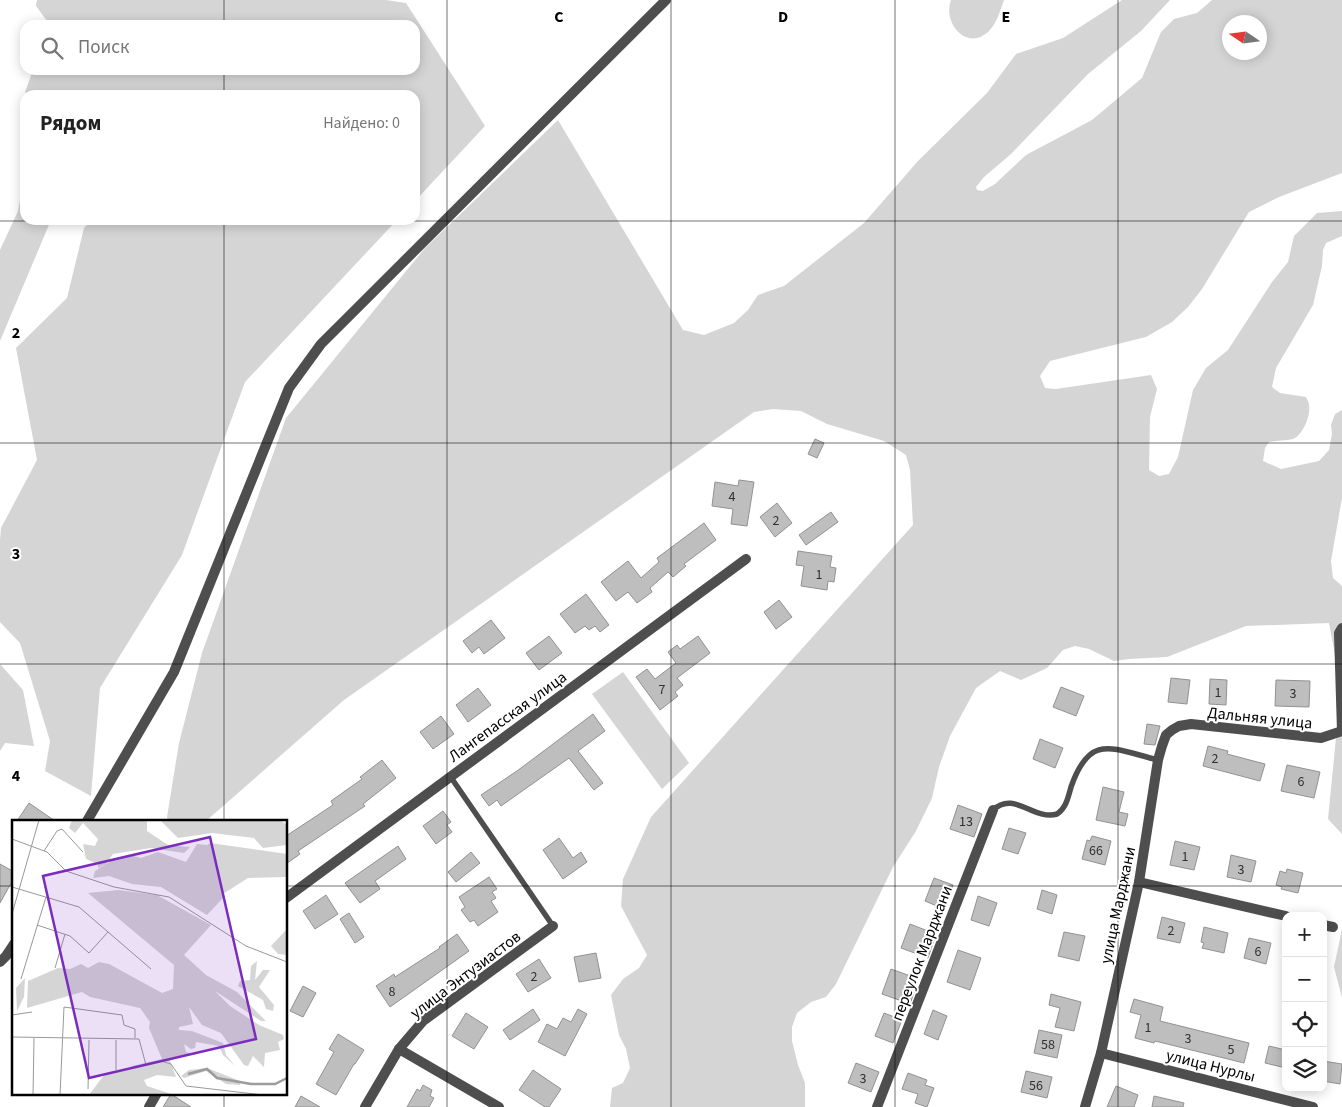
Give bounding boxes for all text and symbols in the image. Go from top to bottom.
text: C [554,6,564,28]
text: D [778,6,788,28]
text: E [1002,6,1010,28]
north arrow [1222,15,1267,60]
search box [20,20,420,75]
icon: search [38,34,66,62]
text: Поиск [78,34,129,61]
text: Рядом [40,108,101,138]
text: Найдено: 0 [323,112,400,134]
text: 2 [12,322,20,344]
house number: 4 [729,487,736,507]
house number: 2 [773,511,780,531]
text: 3 [12,543,20,565]
house number: 1 [816,565,823,585]
street label: Лангепасская улица [444,666,571,767]
house number: 7 [659,680,666,700]
house number: 1 [1215,683,1222,703]
house number: 3 [1290,684,1297,704]
street label: Дальняя улица [1206,702,1313,734]
house number: 2 [1212,749,1219,769]
text: 4 [12,765,21,787]
house number: 6 [1298,772,1305,792]
house number: 13 [959,812,973,832]
inset map [12,820,288,1094]
house number: 66 [1089,841,1103,861]
street label: улица Марджани [1095,845,1141,966]
house number: 1 [1182,847,1189,867]
house number: 3 [1238,860,1245,880]
street label: переулок Марджани [886,882,958,1024]
map controls [1282,912,1327,1092]
button: + [1282,912,1327,957]
house number: 2 [1168,921,1175,941]
street label: улица Энтузиастов [406,926,525,1024]
house number: 6 [1255,942,1262,962]
button: − [1282,957,1327,1002]
house number: 2 [531,967,538,987]
house number: 8 [389,982,396,1002]
button: locate [1282,1002,1327,1047]
house number: 1 [1145,1018,1152,1038]
house number: 3 [1185,1029,1192,1049]
house number: 58 [1041,1035,1055,1055]
house number: 5 [1228,1040,1235,1060]
street label: улица Нурлы [1164,1044,1258,1088]
button: layers [1282,1047,1327,1092]
house number: 3 [860,1069,867,1089]
house number: 56 [1029,1076,1043,1096]

